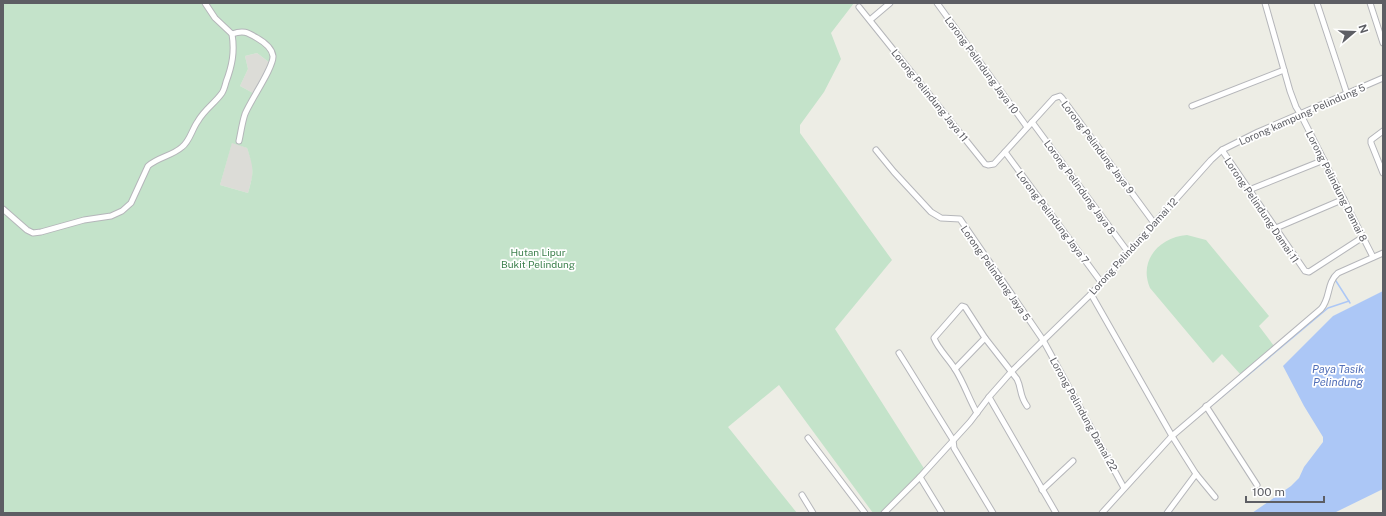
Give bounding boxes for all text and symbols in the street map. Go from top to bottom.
north arrow [1334,12,1374,52]
street label: Lorong Pelindung Jaya 10 [943,14,1021,116]
text: N [1356,23,1371,35]
street label: Lorong Pelindung Jaya 11 [889,46,971,144]
street label: Lorong kampung Pelindung 5 [1237,81,1367,147]
street label: Lorong Pelindung Jaya 9 [1059,98,1137,196]
street label: Lorong Pelindung Damai 8 [1304,129,1370,243]
street label: Lorong Pelindung Jaya 8 [1042,138,1118,236]
street label: Lorong Pelindung Damai 11 [1222,155,1302,265]
street label: Lorong Pelindung Jaya 7 [1014,168,1092,266]
street label: Lorong Pelindung Damai 12 [1086,195,1180,297]
street label: Lorong Pelindung Jaya 5 [959,223,1033,323]
park label: Hutan Lipur Bukit Pelindung [501,246,575,270]
street label: Lorong Pelindung Damai 22 [1048,355,1120,473]
water label: Paya Tasik Pelindung [1312,363,1364,388]
scale bar [1246,478,1324,504]
text: 100 m [1252,485,1285,499]

